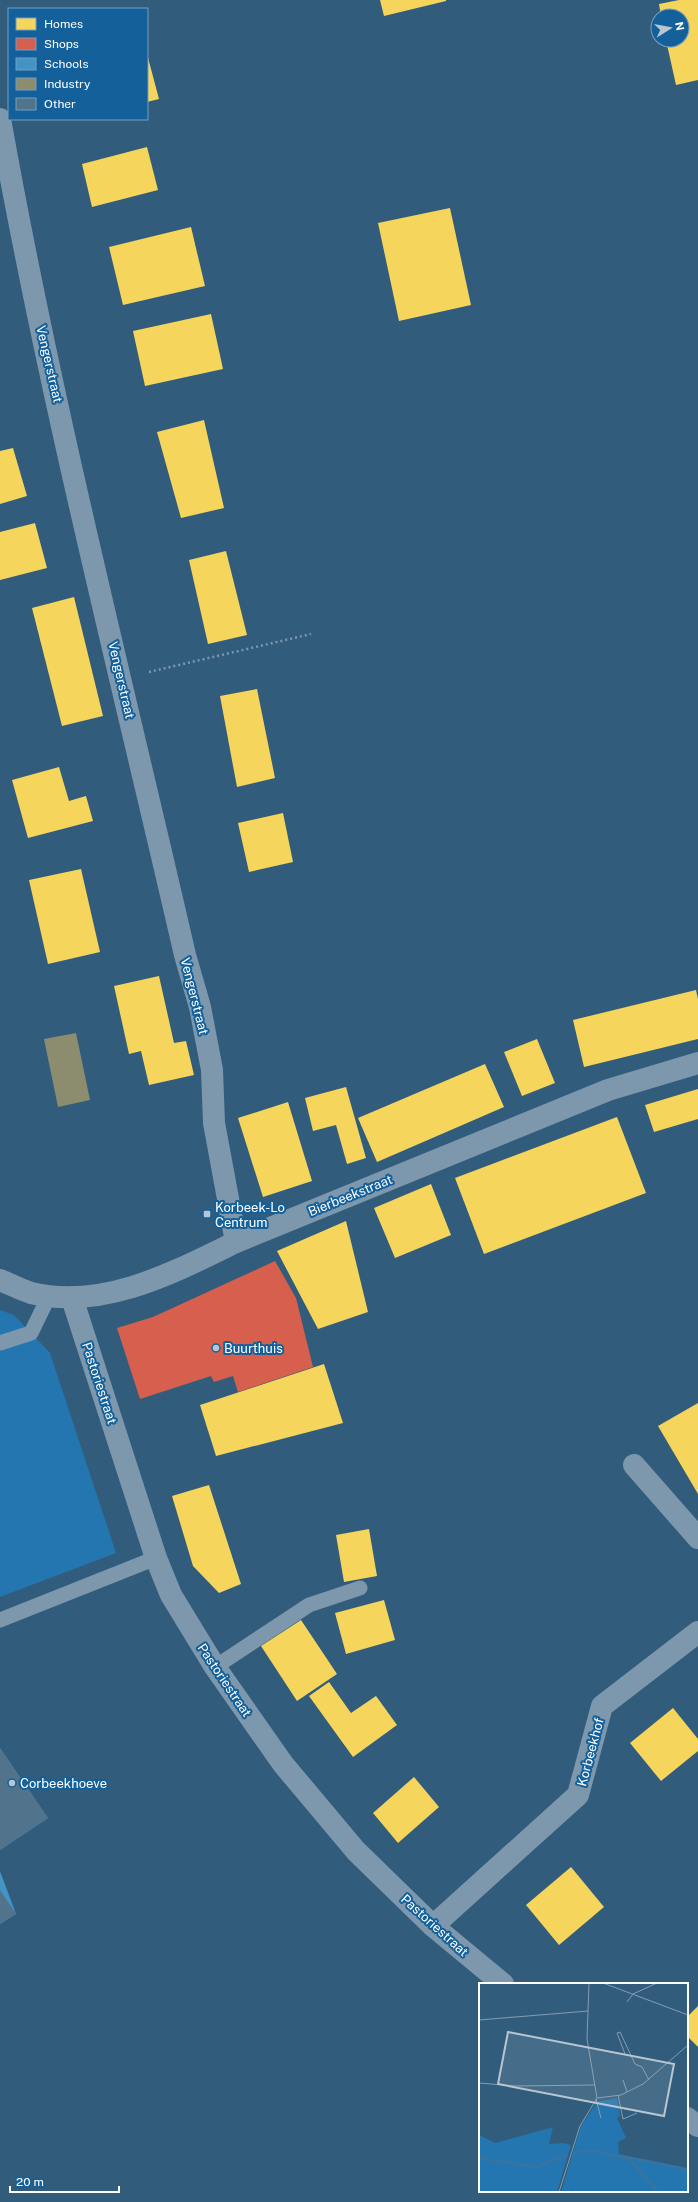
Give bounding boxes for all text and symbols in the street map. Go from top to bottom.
legend [8,8,148,120]
north arrow [650,8,690,48]
text: Homes [44,17,83,31]
text: N [673,21,687,31]
text: Shops [44,37,79,51]
text: Schools [44,57,89,71]
text: Industry [44,77,91,91]
text: Other [44,97,76,111]
street label: Vengerstraat [33,324,66,404]
street label: Vengerstraat [105,640,138,720]
street label: Vengerstraat [178,956,211,1036]
street label: Bierbeekstraat [306,1172,394,1219]
place label: Korbeek-Lo Centrum [215,1200,285,1230]
marker: Korbeek-Lo Centrum [202,1209,212,1219]
street label: Pastoriestraat [79,1340,120,1426]
place label: Buurthuis [224,1341,283,1356]
marker: Buurthuis [211,1343,221,1353]
street label: Pastoriestraat [195,1641,255,1720]
street label: Korbeekhof [574,1716,607,1788]
place label: Corbeekhoeve [20,1776,107,1791]
marker: Corbeekhoeve [7,1778,17,1788]
street label: Pastoriestraat [398,1891,471,1959]
inset map [479,1983,688,2192]
scale bar [10,2168,119,2194]
text: 20 m [16,2175,44,2189]

